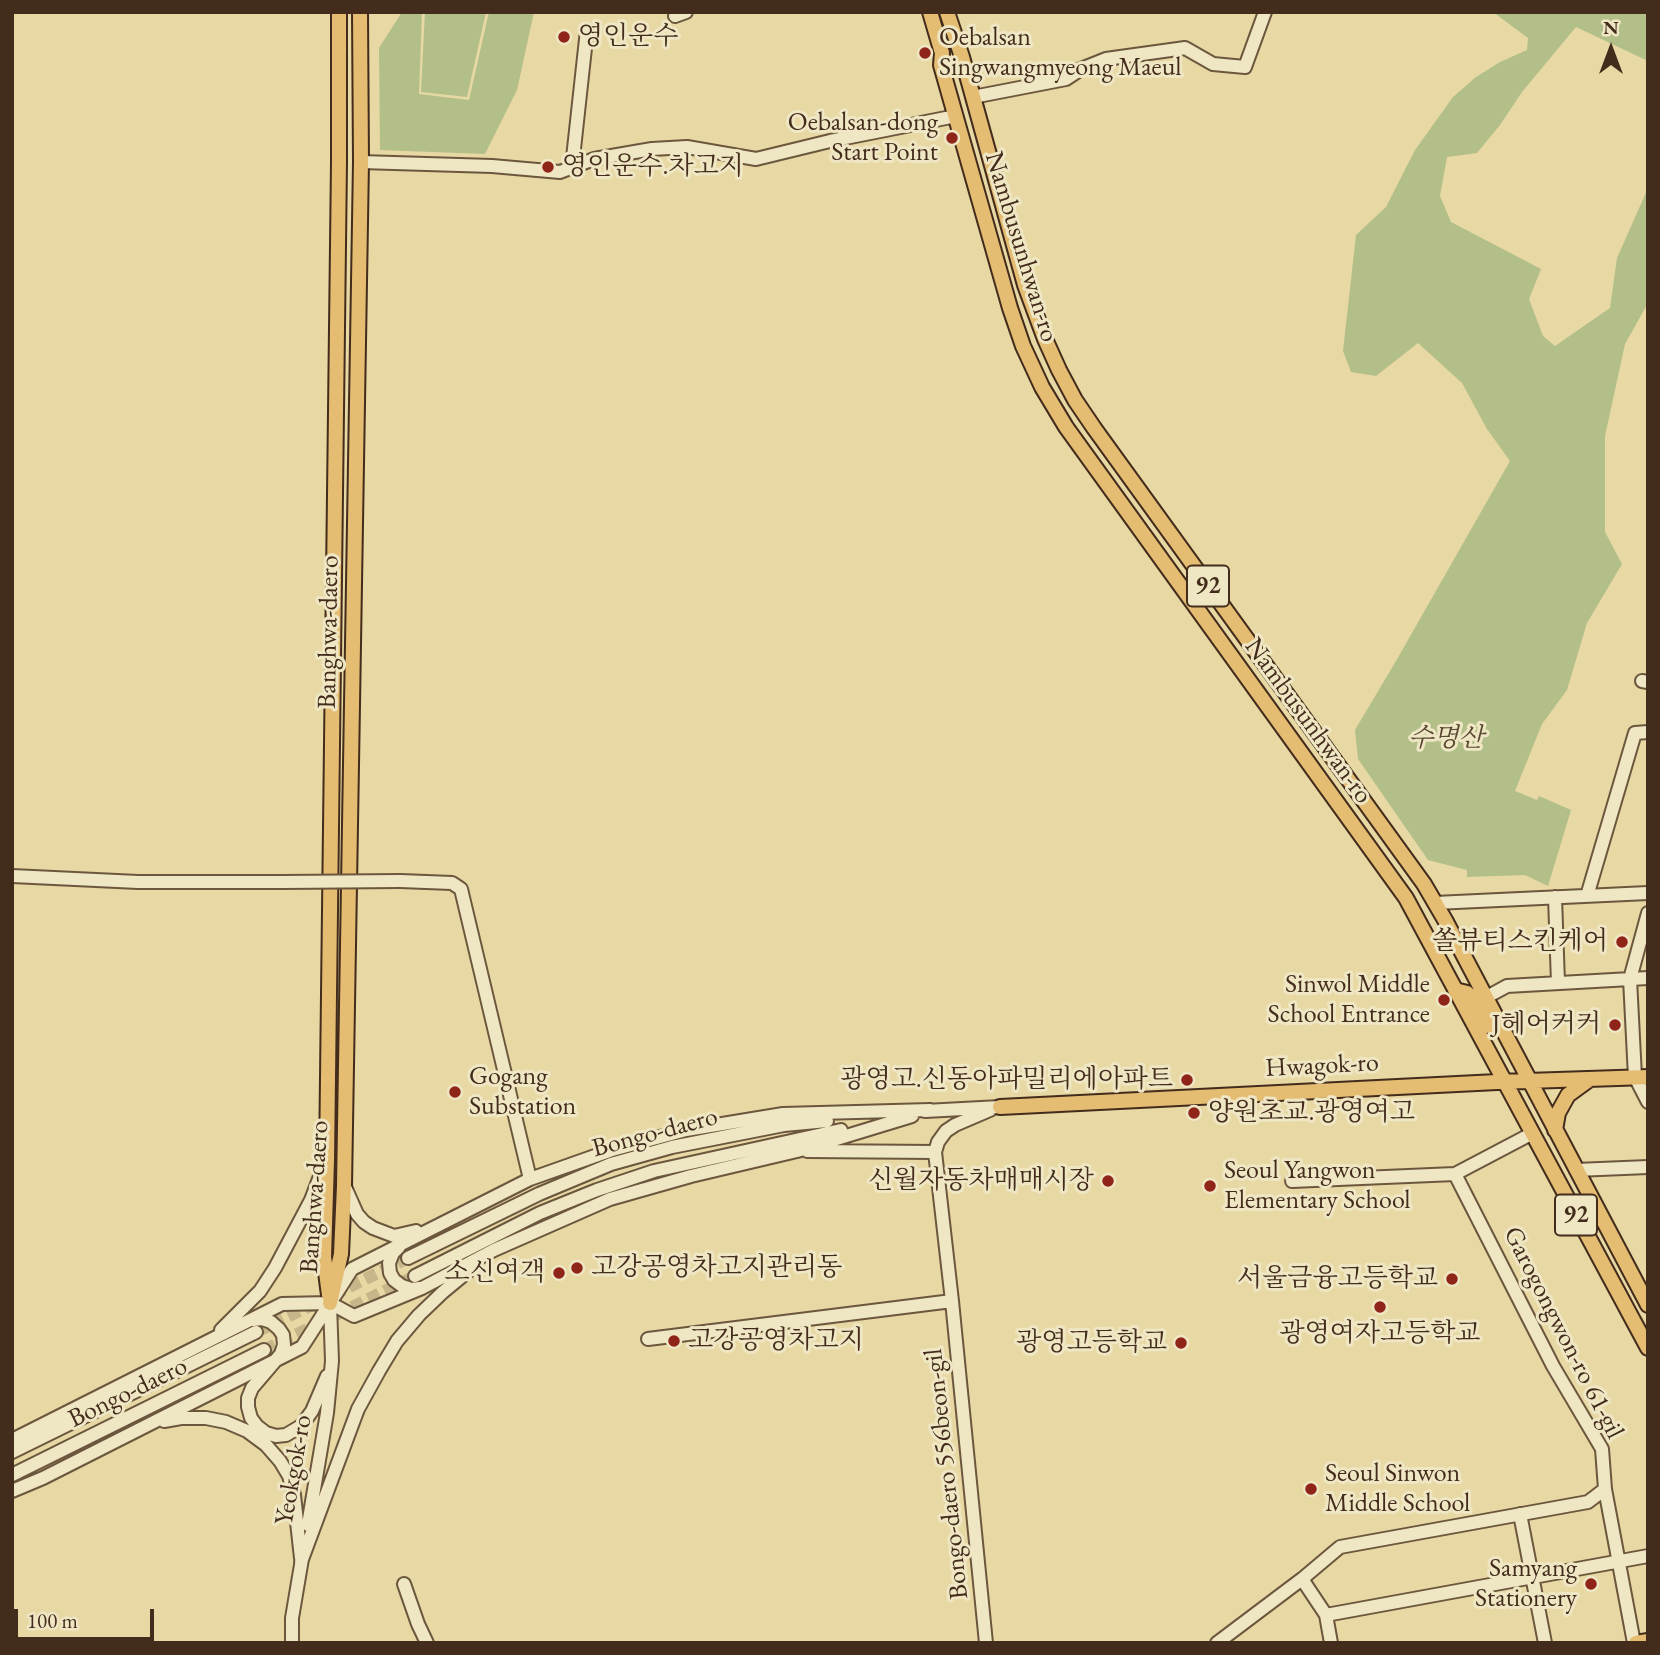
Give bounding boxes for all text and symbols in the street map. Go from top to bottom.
north arrow [1576,14,1646,84]
text: N [1603,15,1619,40]
place label: 영인운수 [578,21,678,53]
place label: Oebalsan Singwangmyeong Maeul [939,22,1182,84]
marker: 영인운수 [556,29,572,45]
marker: Oebalsan Singwangmyeong Maeul [917,45,933,61]
place label: Oebalsan-dong Start Point [788,107,938,168]
marker: Oebalsan-dong Start Point [944,130,960,146]
street label: Nambusunhwan-ro [977,148,1065,346]
place label: 영인운수.차고지 [562,151,744,183]
marker: 영인운수.차고지 [540,159,556,175]
street label: Banghwa-daero [312,555,346,709]
road number: 92 [1187,566,1229,606]
street label: Nambusunhwan-ro [1237,632,1379,810]
park label: 수명산 [1408,723,1484,755]
place label: 쏠뷰티스킨케어 [1432,926,1608,958]
marker: 쏠뷰티스킨케어 [1614,934,1630,950]
place label: Sinwol Middle School Entrance [1268,969,1430,1030]
marker: Sinwol Middle School Entrance [1436,992,1452,1008]
place label: J헤어커커 [1492,1009,1601,1041]
marker: J헤어커커 [1607,1017,1623,1033]
street label: Hwagok-ro [1265,1047,1379,1085]
place label: Gogang Substation [469,1061,576,1122]
place label: 광영고.신동아파밀리에아파트 [841,1064,1173,1096]
marker: 광영고.신동아파밀리에아파트 [1179,1072,1195,1088]
marker: Gogang Substation [447,1084,463,1100]
place label: 양원초교.광영여고 [1208,1097,1415,1129]
street label: Bongo-daero [589,1101,721,1165]
marker: 양원초교.광영여고 [1186,1105,1202,1121]
street label: Banghwa-daero [294,1119,336,1275]
place label: Seoul Yangwon Elementary School [1224,1155,1411,1216]
place label: 신월자동차매매시장 [868,1165,1094,1197]
marker: 신월자동차매매시장 [1100,1173,1116,1189]
marker: Seoul Yangwon Elementary School [1202,1178,1218,1194]
road number: 92 [1555,1195,1597,1236]
street label: Garogongwon-ro 61-gil [1496,1222,1630,1444]
place label: 고강공영차고지관리동 [591,1252,842,1284]
place label: 소신여객 [445,1257,545,1289]
marker: 고강공영차고지관리동 [569,1260,585,1276]
place label: 서울금융고등학교 [1237,1263,1438,1295]
marker: 소신여객 [551,1265,567,1281]
marker: 서울금융고등학교 [1444,1271,1460,1287]
marker: 광영여자고등학교 [1372,1299,1388,1315]
place label: 광영여자고등학교 [1280,1318,1480,1350]
place label: 고강공영차고지 [688,1325,864,1357]
place label: 광영고등학교 [1016,1327,1167,1359]
marker: 고강공영차고지 [666,1333,682,1349]
marker: 광영고등학교 [1173,1335,1189,1351]
street label: Bongo-daero 556beon-gil [918,1347,976,1601]
street label: Bongo-daero [63,1351,193,1435]
street label: Yeokgok-ro [269,1412,319,1528]
place label: Seoul Sinwon Middle School [1325,1458,1470,1520]
marker: Seoul Sinwon Middle School [1303,1481,1319,1497]
place label: Samyang Stationery [1475,1553,1577,1614]
marker: Samyang Stationery [1583,1576,1599,1592]
scale bar [18,1596,158,1640]
text: 100 m [27,1607,78,1634]

